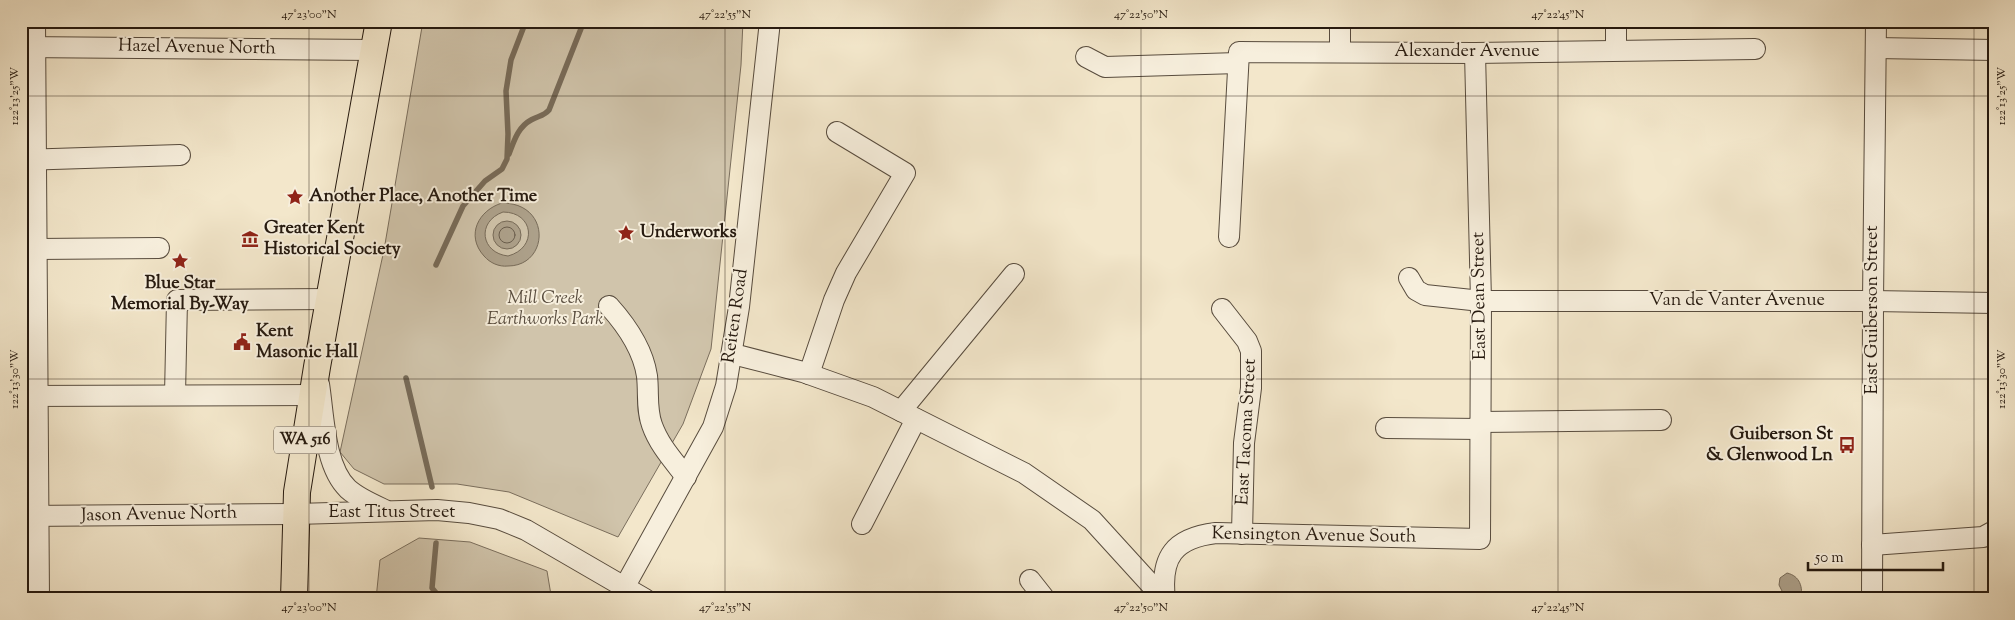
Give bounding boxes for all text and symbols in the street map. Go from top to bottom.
text: 47°23'00"N [282,6,337,24]
text: 47°22'55"N [699,6,752,24]
text: 47°22'50"N [1114,6,1168,24]
text: 47°22'45"N [1532,6,1585,24]
street label: Hazel Avenue North [118,34,277,62]
street label: Alexander Avenue [1394,39,1540,65]
text: 122°13'25"W [6,66,24,125]
text: 122°13'25"W [1993,66,2011,125]
place label: Another Place, Another Time [309,184,538,210]
place icon: Another Place, Another Time [285,187,305,207]
place label: Greater Kent Historical Society [264,216,401,263]
place label: Underworks [640,220,737,246]
place icon: Underworks [616,223,636,243]
street label: East Guiberson Street [1860,225,1886,395]
museum icon: Greater Kent Historical Society [240,229,260,249]
street label: East Dean Street [1466,232,1494,360]
place icon: Blue Star Memorial By-Way [170,251,190,271]
street label: Reiten Road [716,267,756,365]
place label: Blue Star Memorial By-Way [111,271,249,318]
park label: Mill Creek Earthworks Park [487,286,603,333]
street label: Van de Vanter Avenue [1649,288,1825,314]
place label: Kent Masonic Hall [256,319,359,366]
public building icon: Kent Masonic Hall [232,332,252,352]
text: 122°13'30"W [6,349,24,409]
text: 122°13'30"W [1993,349,2011,409]
street label: East Tacoma Street [1230,358,1264,506]
place label: Guiberson St & Glenwood Ln [1706,422,1834,469]
road number: WA 516 [274,426,336,454]
bus stop icon: Guiberson St & Glenwood Ln [1837,435,1857,455]
street label: East Titus Street [329,500,455,526]
street label: Jason Avenue North [80,501,238,529]
street label: Kensington Avenue South [1211,521,1417,551]
scale bar [1808,540,1942,572]
text: 50 m [1814,548,1844,569]
text: 47°23'00"N [282,599,337,617]
text: 47°22'55"N [699,599,752,617]
text: 47°22'50"N [1114,599,1168,617]
text: 47°22'45"N [1532,599,1585,617]

